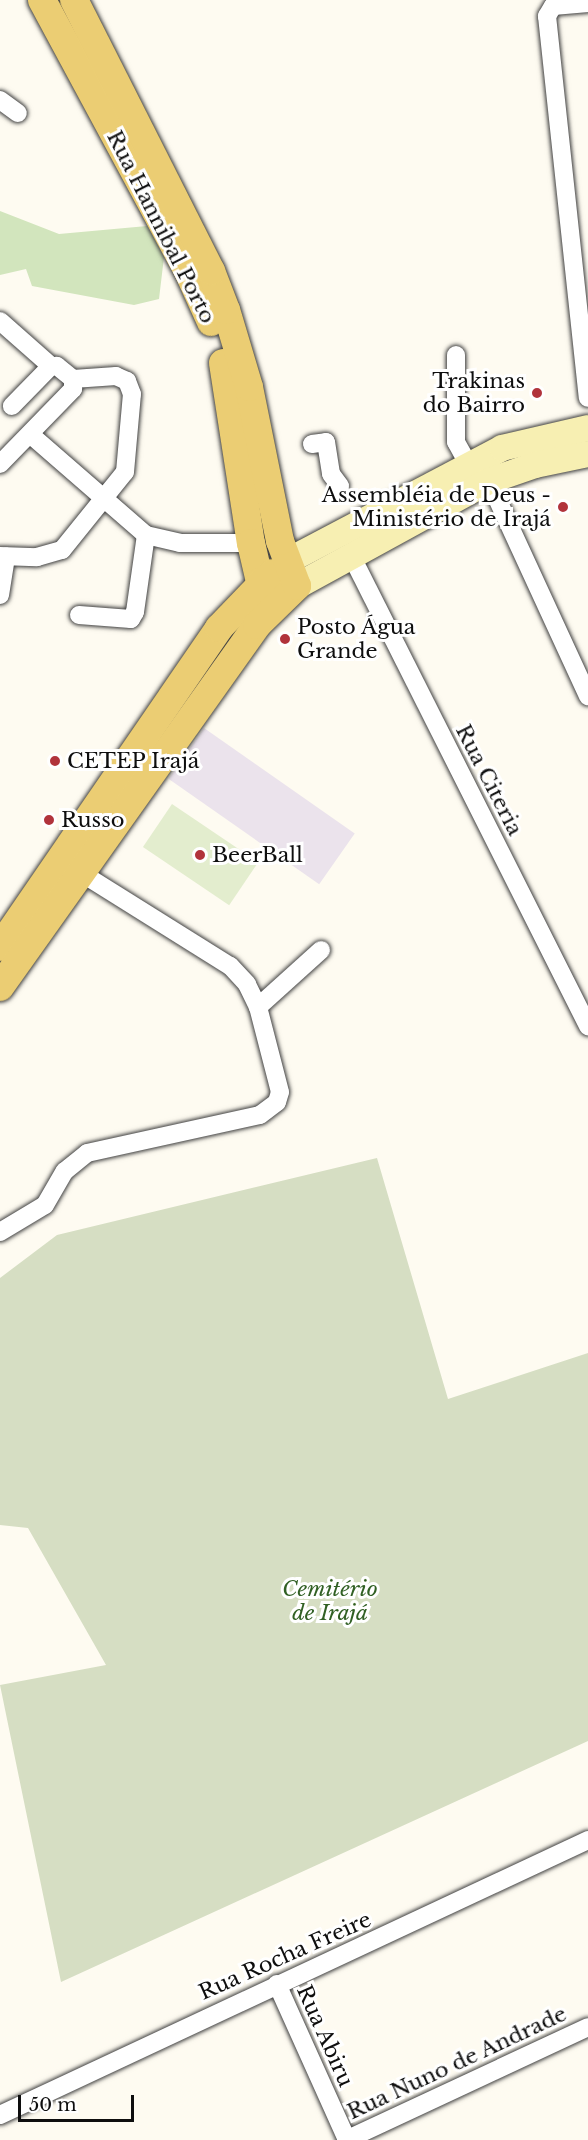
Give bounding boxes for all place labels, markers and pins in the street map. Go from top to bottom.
place label: Trakinas do Bairro [423,368,525,418]
marker: Trakinas do Bairro [530,386,544,400]
place label: Assembléia de Deus - Ministério de Irajá [322,482,551,532]
marker: Assembléia de Deus - Ministério de Irajá [556,500,570,514]
place label: Posto Água Grande [297,614,416,664]
marker: Posto Água Grande [278,632,292,646]
place label: CETEP Irajá [67,748,200,774]
marker: CETEP Irajá [48,754,62,768]
place label: Russo [61,807,124,833]
marker: Russo [42,813,56,827]
place label: BeerBall [212,842,303,868]
marker: BeerBall [193,848,207,862]

